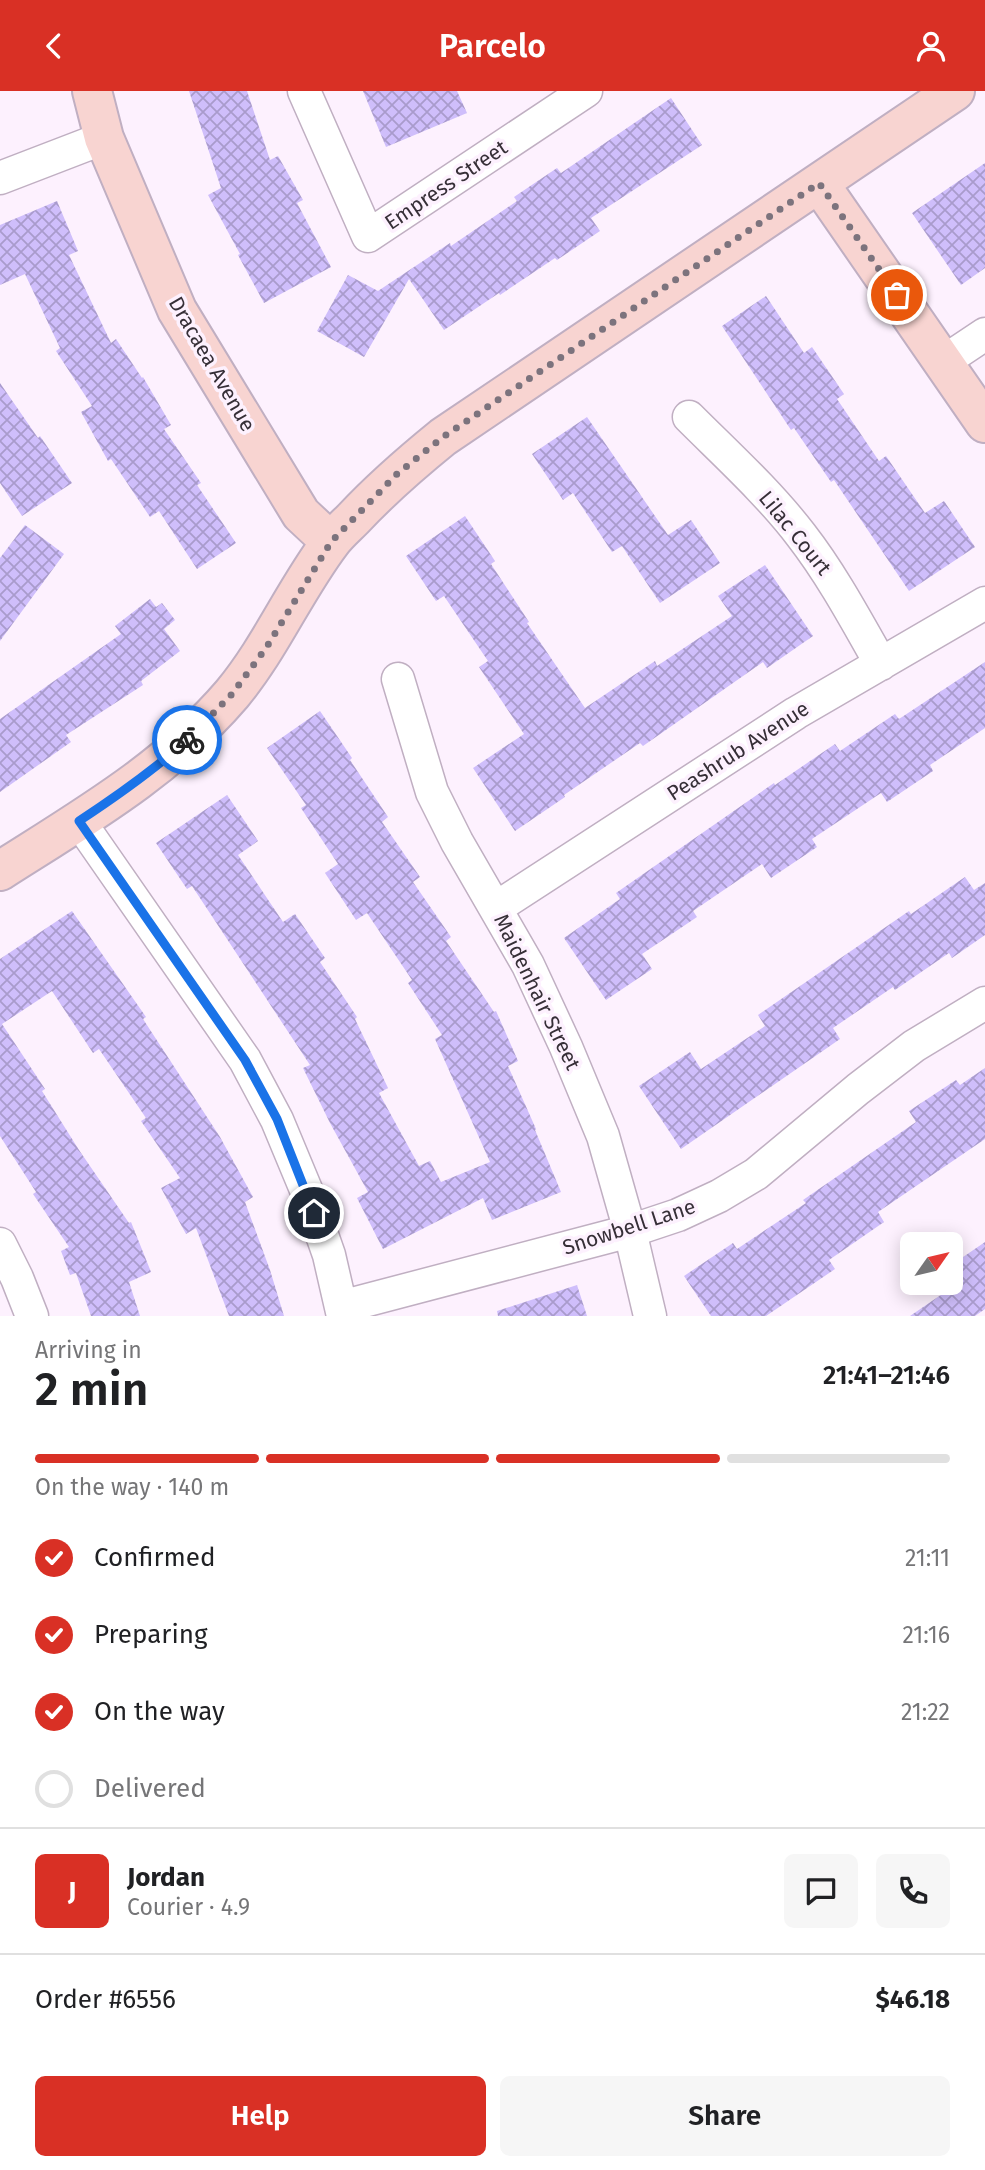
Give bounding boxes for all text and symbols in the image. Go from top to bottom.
icon: back [35,27,73,65]
text: Parcelo [439,27,546,65]
icon: person [912,27,950,65]
street label: Empress Street [380,134,513,236]
pin [867,265,927,325]
icon: bag [878,276,916,314]
street label: Dracaea Avenue [163,292,261,436]
street label: Lilac Court [753,486,837,581]
street label: Peashrub Avenue [662,695,814,807]
courier [152,705,222,775]
icon: bike [168,721,206,759]
street label: Maidenhair Street [488,910,586,1075]
pin [284,1183,344,1243]
street label: Snowbell Lane [559,1193,699,1261]
icon: home [295,1194,333,1232]
north arrow [900,1232,962,1295]
map controls [900,1232,963,1295]
text: Arriving in [35,1336,142,1364]
text: 21:41–21:46 [823,1360,950,1391]
text: 2 min [35,1362,148,1417]
text: On the way · 140 m [35,1473,229,1501]
icon: check [35,1539,73,1577]
text: Confirmed [94,1542,215,1573]
text: 21:11 [905,1544,950,1572]
icon: check [35,1616,73,1654]
text: Preparing [94,1619,207,1650]
text: 21:16 [902,1621,950,1649]
icon: check [35,1693,73,1731]
text: On the way [94,1696,225,1727]
text: 21:22 [901,1698,950,1726]
text: Delivered [94,1773,206,1804]
button: chat [784,1854,858,1928]
button: phone [876,1854,950,1928]
text: Jordan [127,1862,205,1893]
text: J [68,1876,76,1907]
text: Courier · 4.9 [127,1893,250,1921]
text: Order #6556 [35,1984,176,2015]
text: $46.18 [876,1984,950,2015]
button: Help [35,2076,486,2156]
button: Share [500,2076,950,2156]

